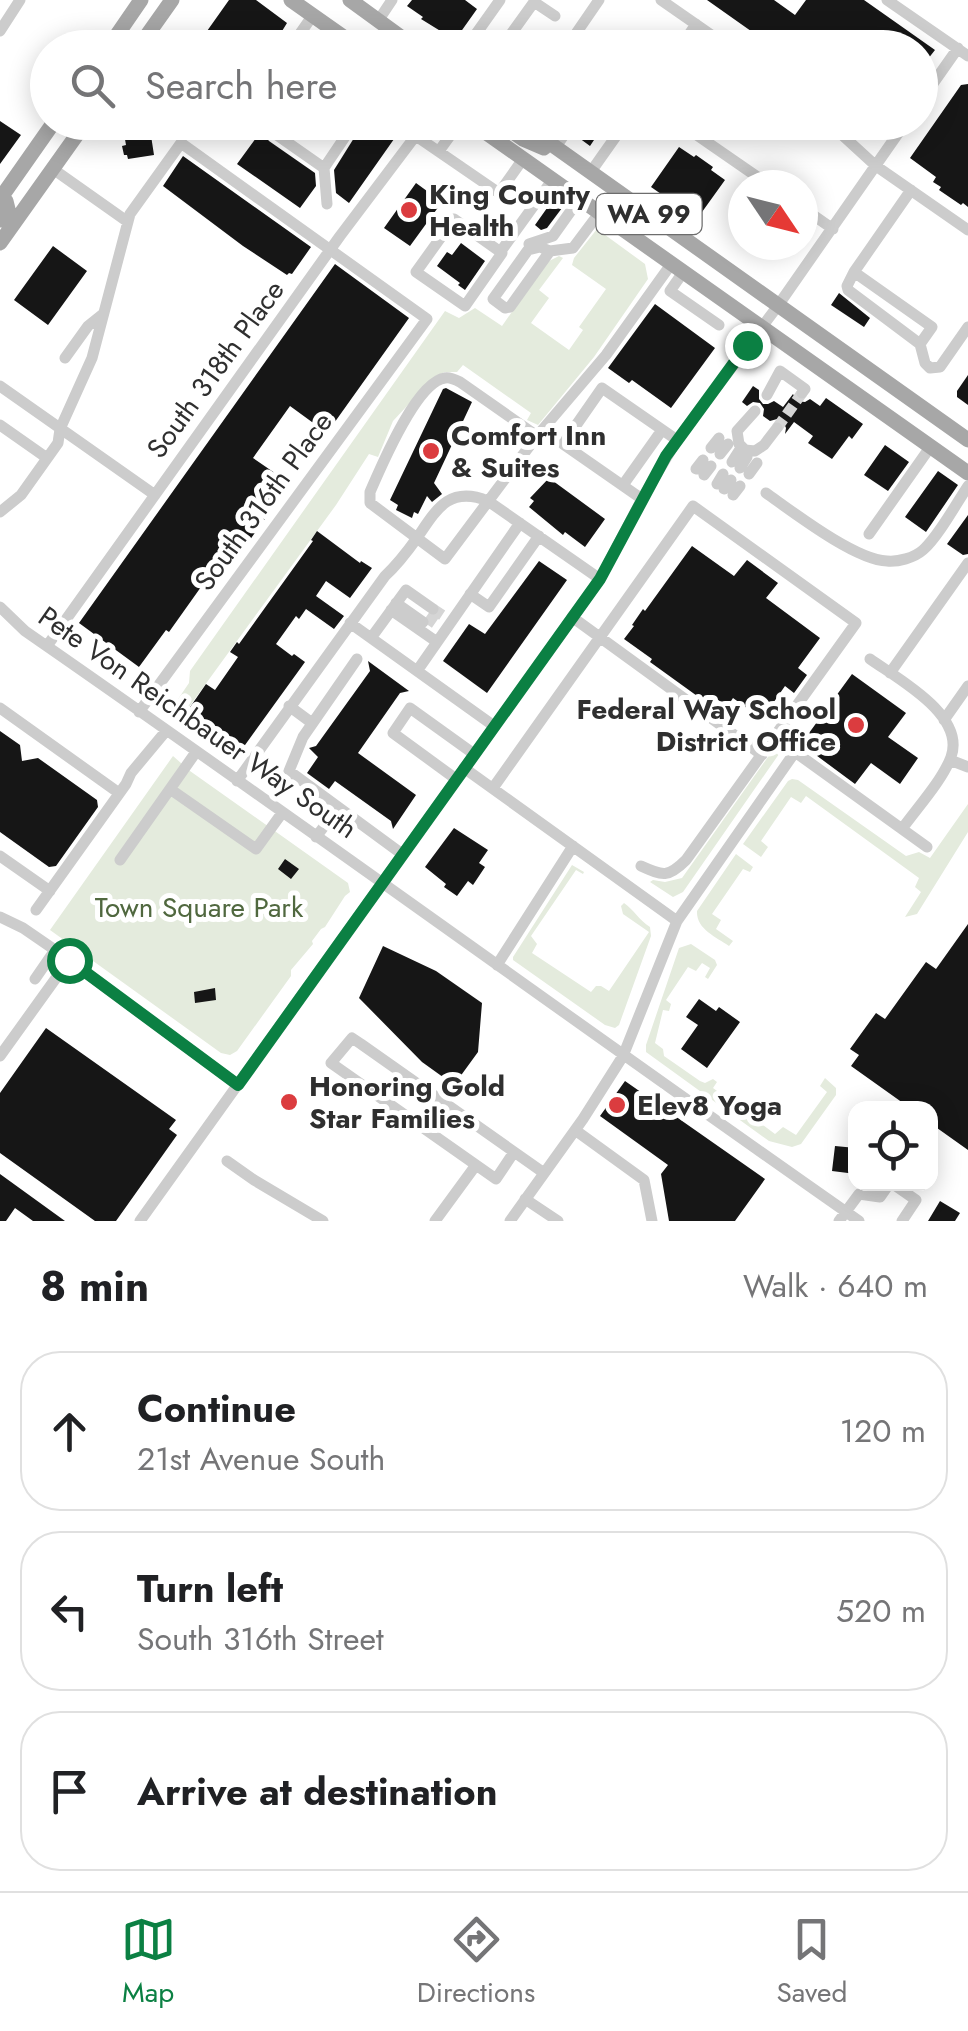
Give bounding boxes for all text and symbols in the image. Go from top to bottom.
search box [30,30,938,140]
icon: search [65,58,120,113]
text: Search here [145,58,337,113]
north arrow [728,170,818,260]
place label: King County Health [429,174,590,247]
road number: WA 99 [596,194,702,234]
marker: King County Health [398,199,420,221]
street label: South 318th Place [137,272,294,467]
route end [725,323,771,369]
street label: South 316th Place [185,403,342,599]
place label: Comfort Inn & Suites [451,415,606,488]
marker: Comfort Inn & Suites [420,440,442,462]
street label: Pete Von Reichbauer Way South [30,596,365,848]
place label: Federal Way School District Office [577,689,836,762]
marker: Federal Way School District Office [845,714,867,736]
park label: Town Square Park [95,887,304,928]
route start [47,938,93,984]
place label: Honoring Gold Star Families [309,1066,505,1139]
place label: Elev8 Yoga [637,1085,782,1126]
marker: Honoring Gold Star Families [278,1091,300,1113]
marker: Elev8 Yoga [606,1094,628,1116]
map controls [848,1101,938,1191]
button: locate [848,1101,938,1191]
text: 8 min [40,1256,149,1317]
text: Walk · 640 m [743,1263,928,1309]
text: Continue [137,1381,296,1436]
icon: ahead [42,1404,97,1459]
text: 120 m [840,1408,926,1454]
text: 21st Avenue South [137,1436,385,1482]
text: Turn left [137,1561,283,1616]
icon: left [42,1584,97,1639]
text: 520 m [836,1588,926,1634]
text: South 316th Street [137,1616,384,1662]
icon: arrive [42,1764,97,1819]
text: Arrive at destination [137,1764,498,1819]
tab: Map [121,1912,176,2013]
tab: Directions [417,1912,535,2013]
tab: Saved [776,1912,847,2013]

